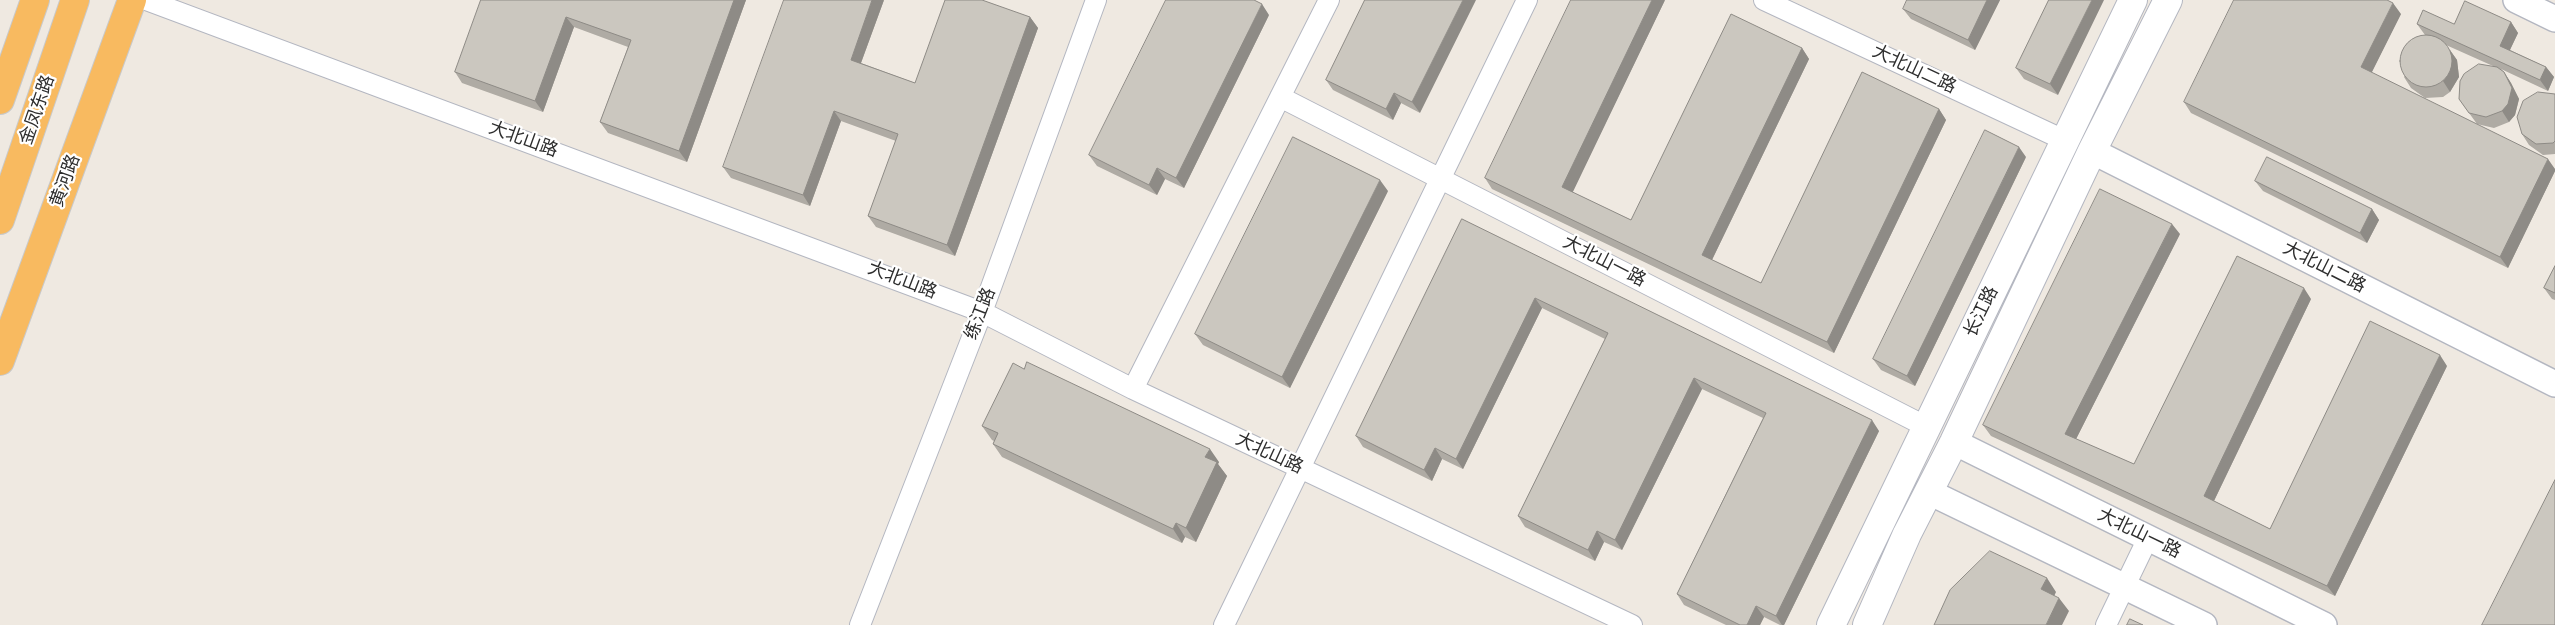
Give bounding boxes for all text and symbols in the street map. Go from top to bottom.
street label: 大北山二路 [1869,41,1959,99]
street label: 金凤东路 [16,72,60,148]
street label: 大北山路 [485,118,561,162]
street label: 黄河路 [47,152,85,210]
street label: 大北山一路 [1559,232,1649,292]
street label: 大北山二路 [2279,238,2369,298]
street label: 大北山路 [865,258,939,304]
street label: 长江路 [1960,283,2004,341]
street label: 练江路 [961,285,1001,343]
street label: 大北山路 [1232,429,1306,479]
street label: 大北山一路 [2094,505,2184,563]

